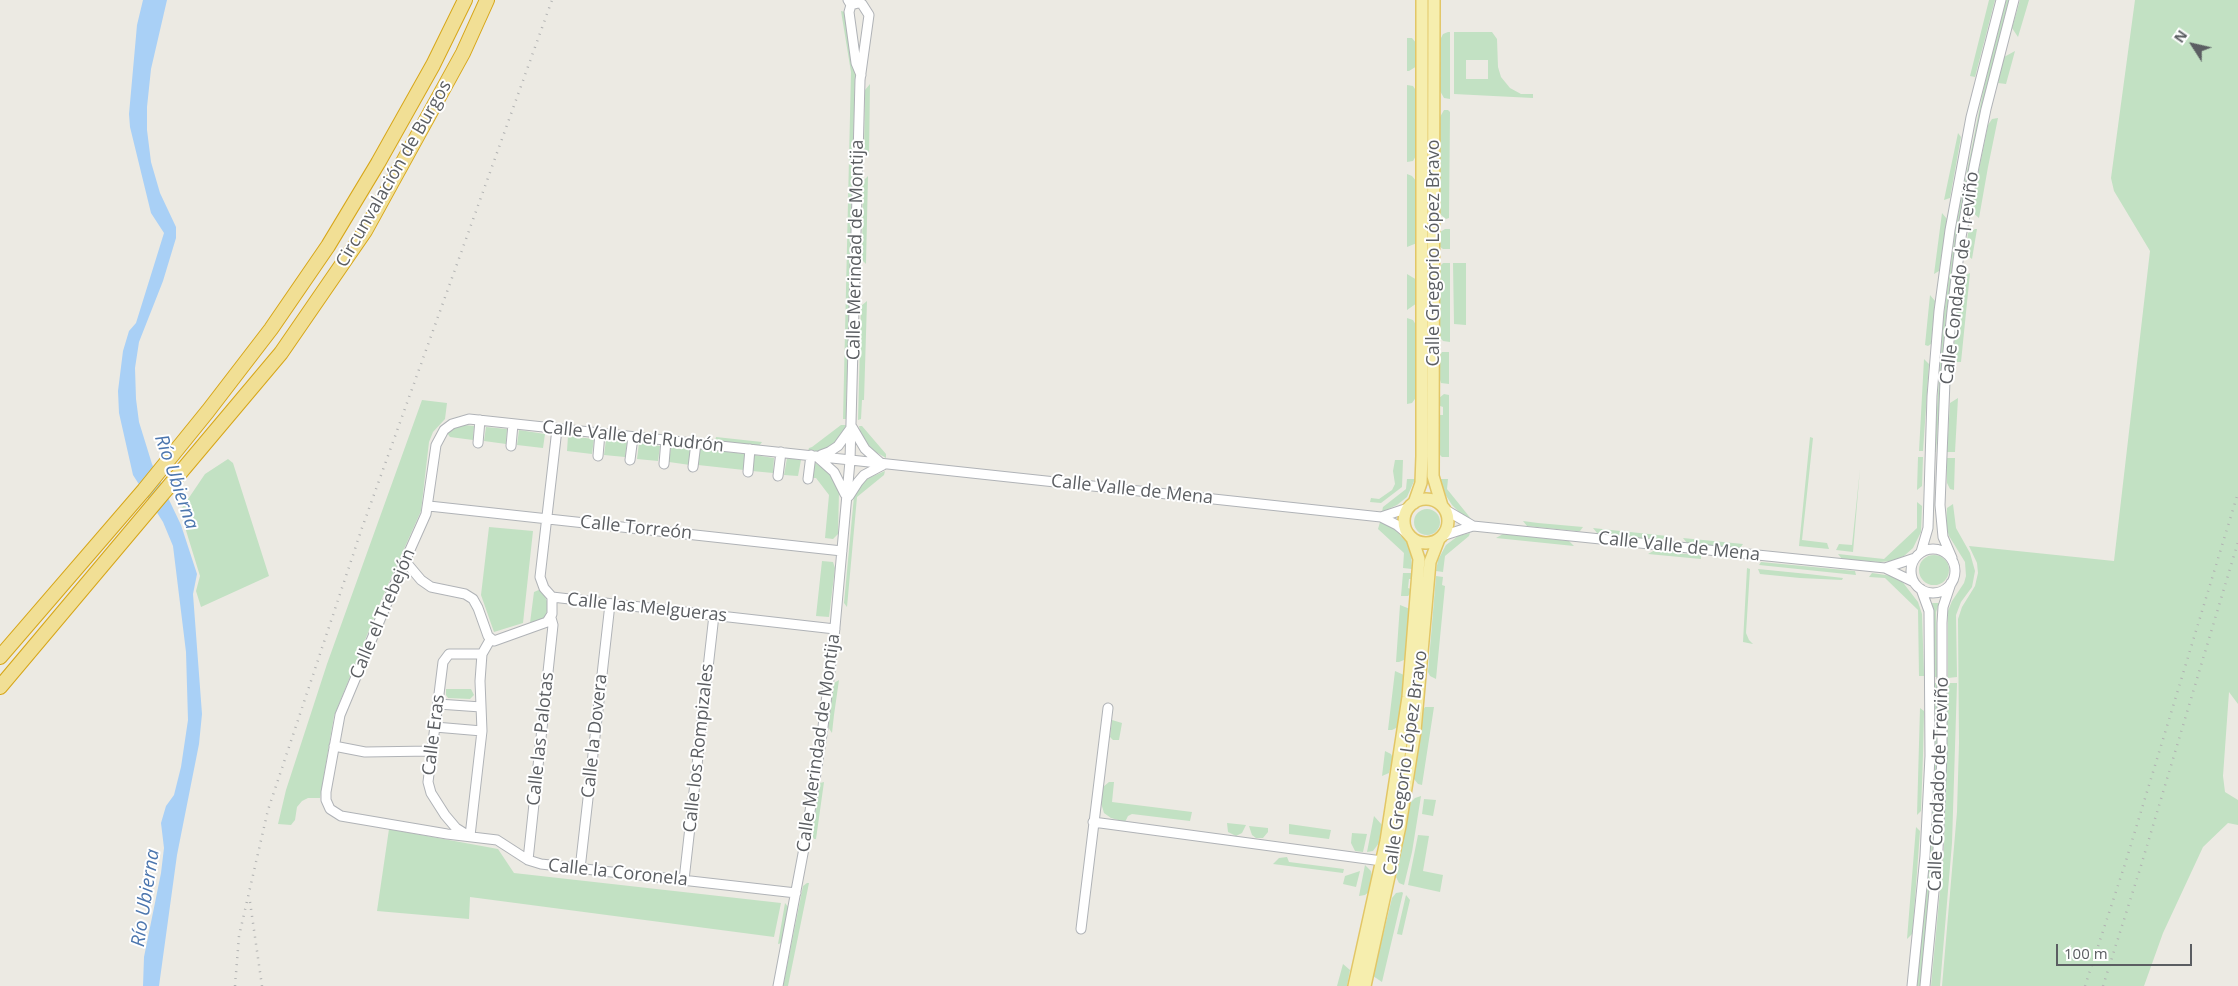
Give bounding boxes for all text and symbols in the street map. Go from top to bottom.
north arrow [2168,20,2218,70]
text: N [2169,26,2191,46]
street label: Circunvalación de Burgos [332,77,456,271]
street label: Calle Gregorio López Bravo [1423,139,1445,367]
street label: Calle Merindad de Montija [843,140,869,360]
street label: Calle Condado de Treviño [1936,170,1984,386]
street label: Calle Valle del Rudrón [541,417,725,457]
water label: Río Ubierna [149,432,203,532]
street label: Calle Valle de Mena [1050,471,1214,509]
street label: Calle Torreón [579,511,693,545]
street label: Calle Valle de Mena [1597,528,1761,566]
street label: Calle el Trebejón [346,546,420,682]
street label: Calle las Melgueras [566,589,728,627]
street label: Calle Merindad de Montija [793,632,845,854]
street label: Calle Gregorio López Bravo [1380,649,1432,877]
street label: Calle los Rompizales [679,663,719,833]
street label: Calle las Palotas [523,671,559,807]
street label: Calle la Dovera [578,673,612,799]
street label: Calle Condado de Treviño [1924,676,1954,892]
street label: Calle Eras [418,693,450,777]
water label: Río Ubierna [127,848,165,948]
street label: Calle la Coronela [547,855,689,891]
scale bar [2058,934,2194,966]
text: 100 m [2064,943,2108,963]

